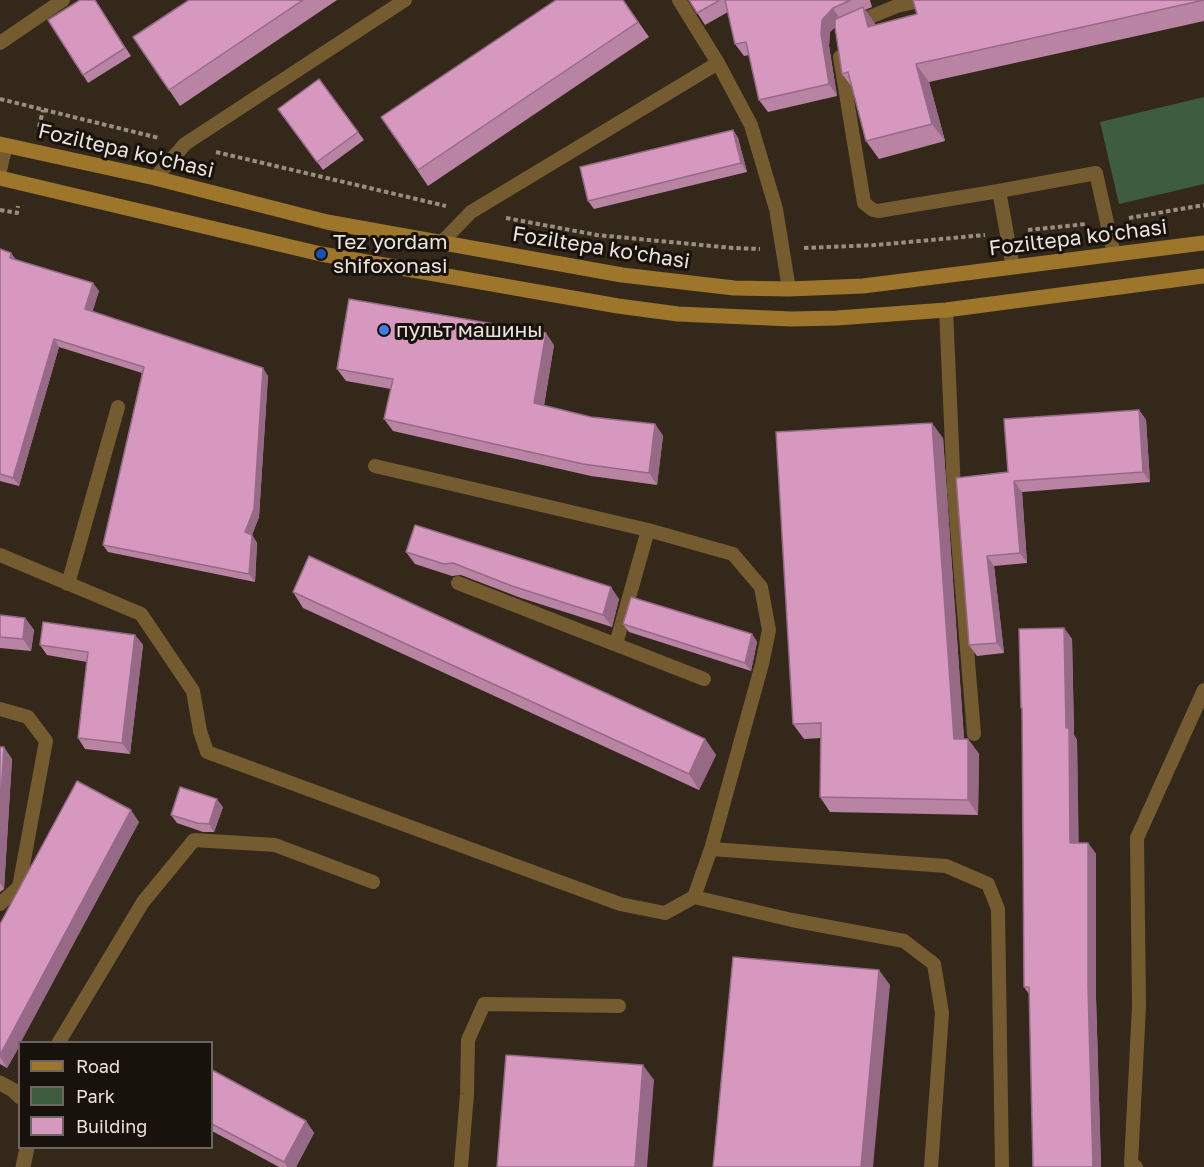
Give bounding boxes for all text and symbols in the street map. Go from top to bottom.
street label: Foziltepa ko'chasi [36,119,216,183]
street label: Foziltepa ko'chasi [987,215,1169,261]
street label: Foziltepa ko'chasi [510,222,692,274]
place label: Tez yordam shifoxonasi [333,229,448,279]
marker: Tez yordam shifoxonasi [314,247,328,261]
place label: пульт машины [396,317,543,343]
marker: пульт машины [377,323,391,337]
legend [18,1041,213,1149]
text: Road [76,1055,120,1077]
text: Park [76,1085,115,1107]
text: Building [76,1115,147,1137]

